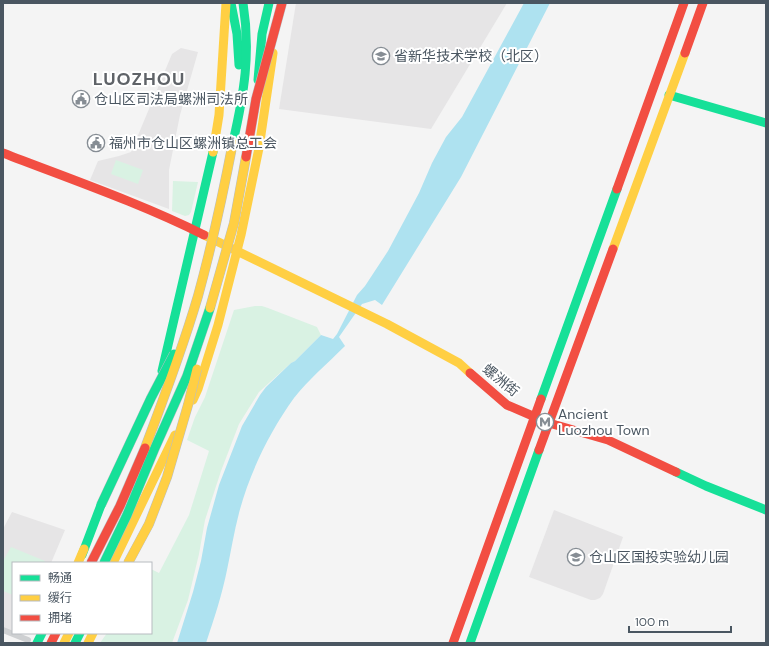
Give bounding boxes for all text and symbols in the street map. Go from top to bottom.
school or university icon: 省新华技术学校（北区） [371,46,391,66]
place label: 省新华技术学校（北区） [394,47,548,65]
district label: LUOZHOU [93,67,185,91]
public building icon: 仓山区司法局螺洲司法所 [71,89,91,109]
place label: 仓山区司法局螺洲司法所 [94,90,248,108]
public building icon: 福州市仓山区螺洲镇总工会 [86,133,106,153]
place label: 福州市仓山区螺洲镇总工会 [109,134,277,152]
street label: 螺洲街 [479,360,523,400]
place label: Ancient Luozhou Town [558,405,650,439]
metro station icon: Ancient Luozhou Town [535,412,555,432]
school or university icon: 仓山区国投实验幼儿园 [566,547,586,567]
place label: 仓山区国投实验幼儿园 [589,548,729,566]
legend [12,562,152,634]
text: 畅通 [48,570,72,586]
text: 缓行 [48,590,72,606]
scale bar [629,608,731,634]
text: 拥堵 [48,610,72,626]
text: 100 m [635,614,669,630]

